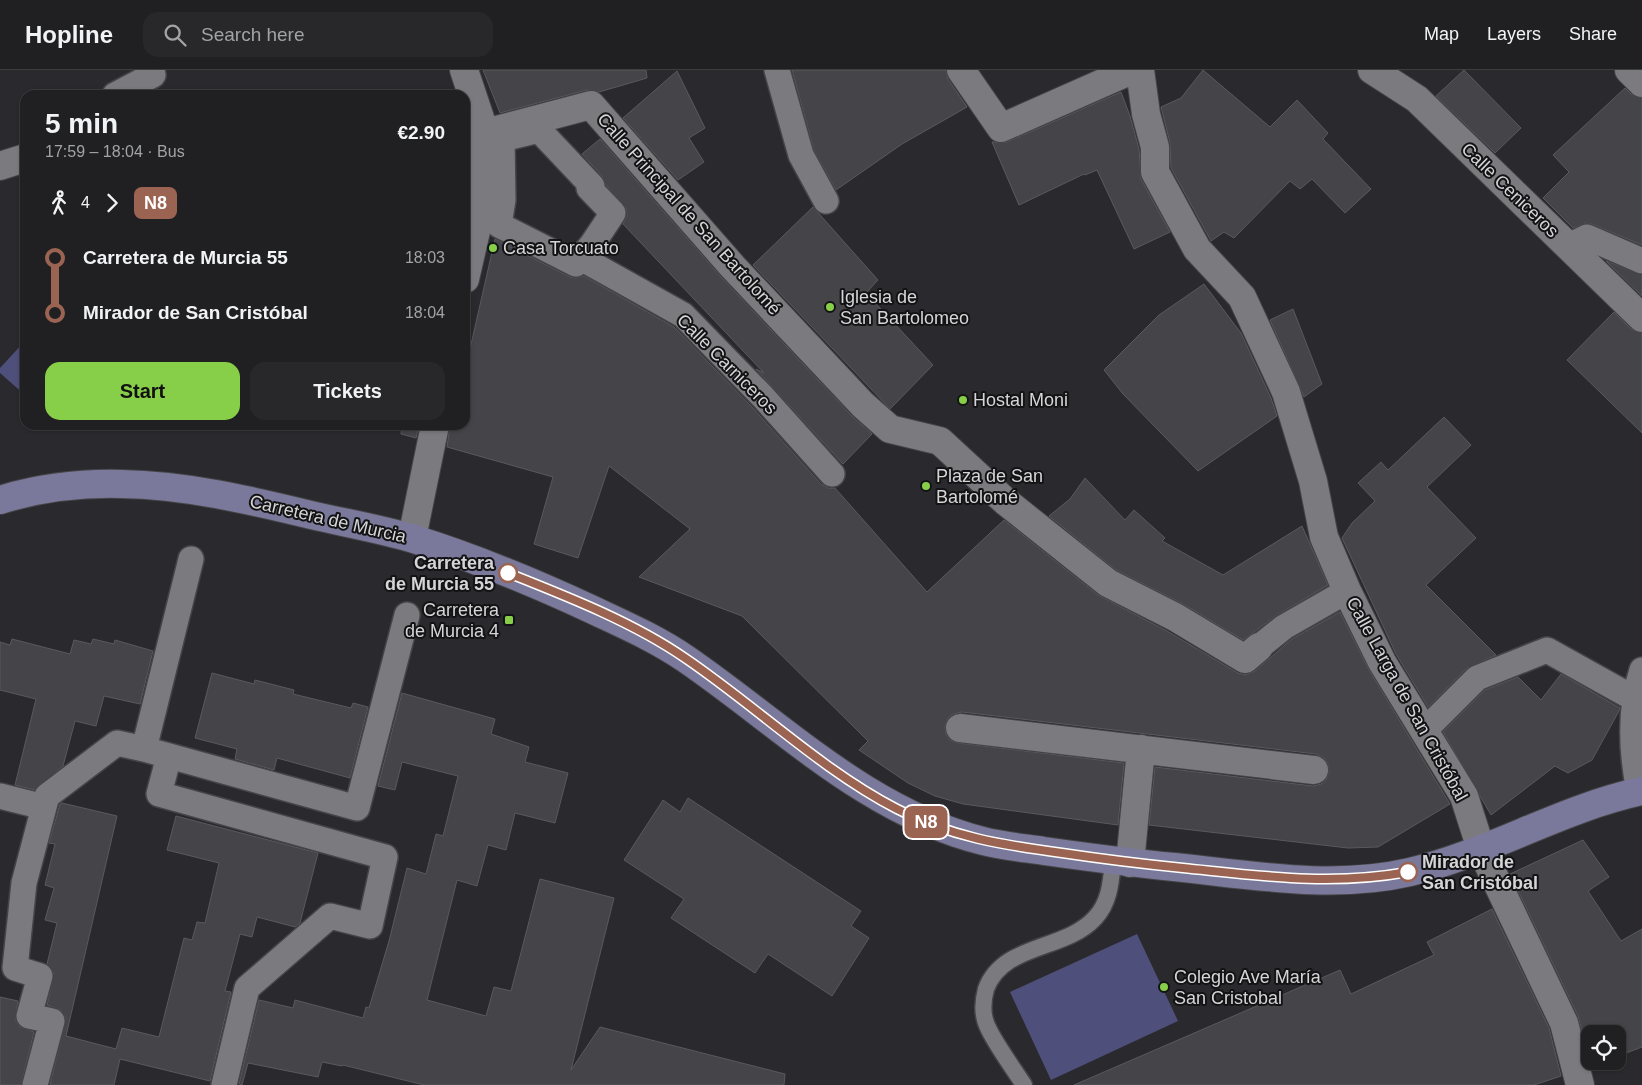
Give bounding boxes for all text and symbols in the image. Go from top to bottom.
search box [143,12,493,57]
text: Hopline [25,21,113,48]
icon: search [161,21,189,49]
text: Search here [201,24,305,45]
text: Map [1424,24,1459,44]
text: Layers [1487,24,1541,44]
text: Share [1569,24,1617,44]
text: 5 min [45,108,118,139]
street label: Calle Principal de San Bartolomé [593,109,785,319]
text: €2.90 [397,122,445,143]
street label: Calle Ceniceros [1457,139,1563,241]
text: 17:59 – 18:04 · Bus [45,143,185,160]
icon: walk [45,189,73,217]
icon: forward [98,189,126,217]
text: N8 [144,193,167,213]
text: 4 [81,194,90,211]
place label: Casa Torcuato [503,238,619,258]
marker: Casa Torcuato [487,242,499,254]
text: Carretera de Murcia 55 [83,247,288,268]
text: 18:03 [405,249,445,266]
place label: Iglesia de San Bartolomeo [840,287,969,328]
marker: Iglesia de San Bartolomeo [824,301,836,313]
text: Mirador de San Cristóbal [83,302,308,323]
text: 18:04 [405,304,445,321]
street label: Calle Carniceros [673,310,781,418]
button: Start [45,362,240,420]
button: Tickets [250,362,445,420]
place label: Hostal Moni [973,390,1068,410]
marker: Hostal Moni [957,394,969,406]
place label: Plaza de San Bartolomé [936,466,1043,507]
marker: Plaza de San Bartolomé [920,480,932,492]
street label: Carretera de Murcia [248,491,409,547]
place label: Carretera de Murcia 55 [385,553,495,594]
marker: Carretera de Murcia 55 [498,563,518,583]
street label: Calle Larga de San Cristóbal [1342,594,1472,804]
place label: Carretera de Murcia 4 [405,600,500,641]
marker: Carretera de Murcia 4 [503,614,515,626]
line badge: N8 [904,806,948,838]
text: N8 [914,812,938,832]
place label: Mirador de San Cristóbal [1422,852,1538,893]
marker: Mirador de San Cristóbal [1398,862,1418,882]
place label: Colegio Ave María San Cristobal [1174,967,1322,1008]
marker: Colegio Ave María San Cristobal [1158,981,1170,993]
map controls [1581,1025,1626,1070]
button: locate [1581,1025,1626,1070]

